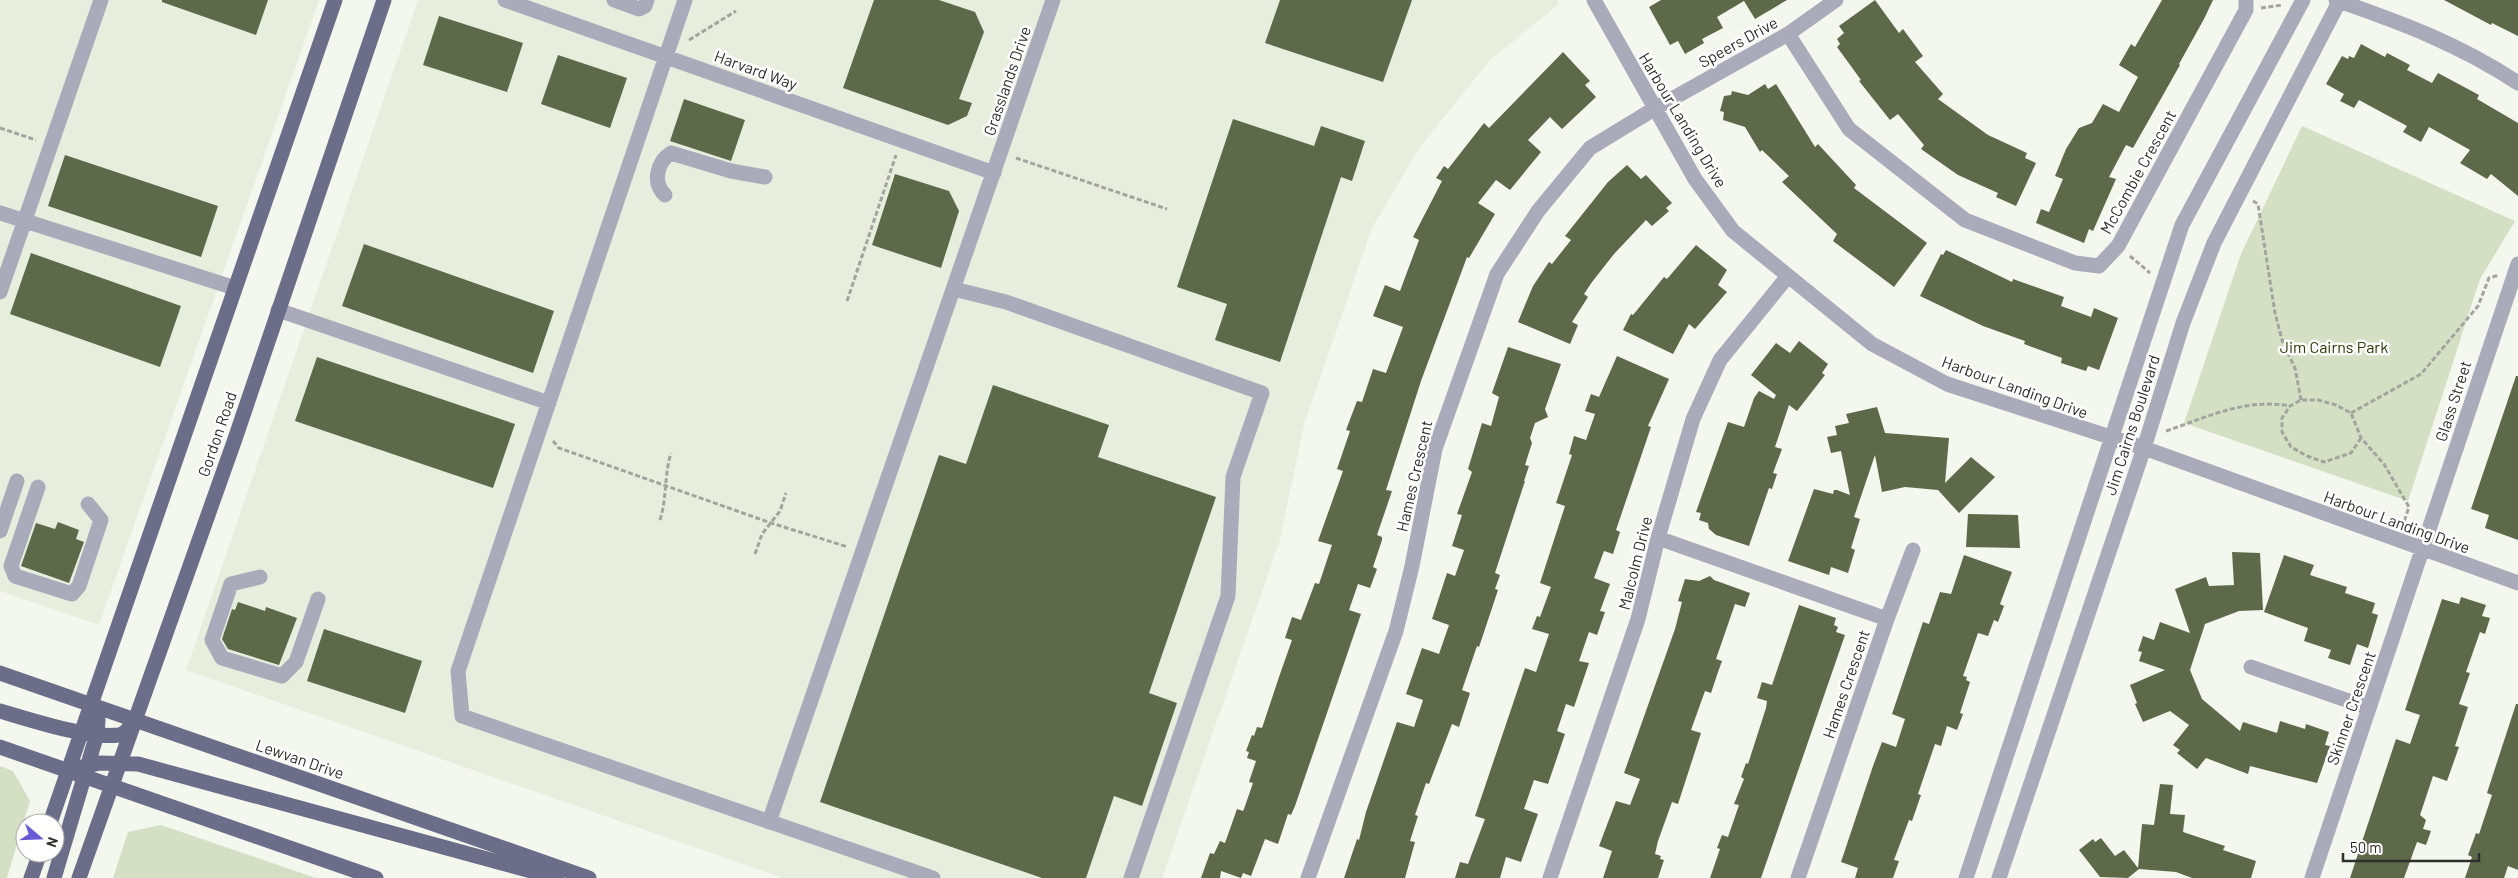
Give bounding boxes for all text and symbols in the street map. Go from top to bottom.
street label: Speers Drive [1695,12,1781,71]
street label: Grasslands Drive [979,24,1034,138]
street label: Harvard Way [712,46,801,94]
street label: Harbour Landing Drive [1636,49,1731,191]
street label: McCombie Crescent [2096,106,2180,237]
park label: Jim Cairns Park [2280,337,2388,356]
street label: Harbour Landing Drive [1940,351,2091,422]
street label: Jim Cairns Boulevard [2100,352,2163,497]
street label: Glass Street [2431,358,2474,444]
street label: Gordon Road [193,389,240,479]
street label: Hames Crescent [1391,418,1436,533]
street label: Harbour Landing Drive [2322,486,2473,557]
street label: Malcolm Drive [1614,514,1655,612]
street label: Hames Crescent [1818,627,1873,741]
street label: Skinner Crescent [2322,649,2379,767]
street label: Lewvan Drive [254,735,347,782]
north arrow [15,813,65,863]
scale bar [2343,830,2479,862]
text: N [43,835,62,850]
text: 50 m [2350,838,2382,856]

